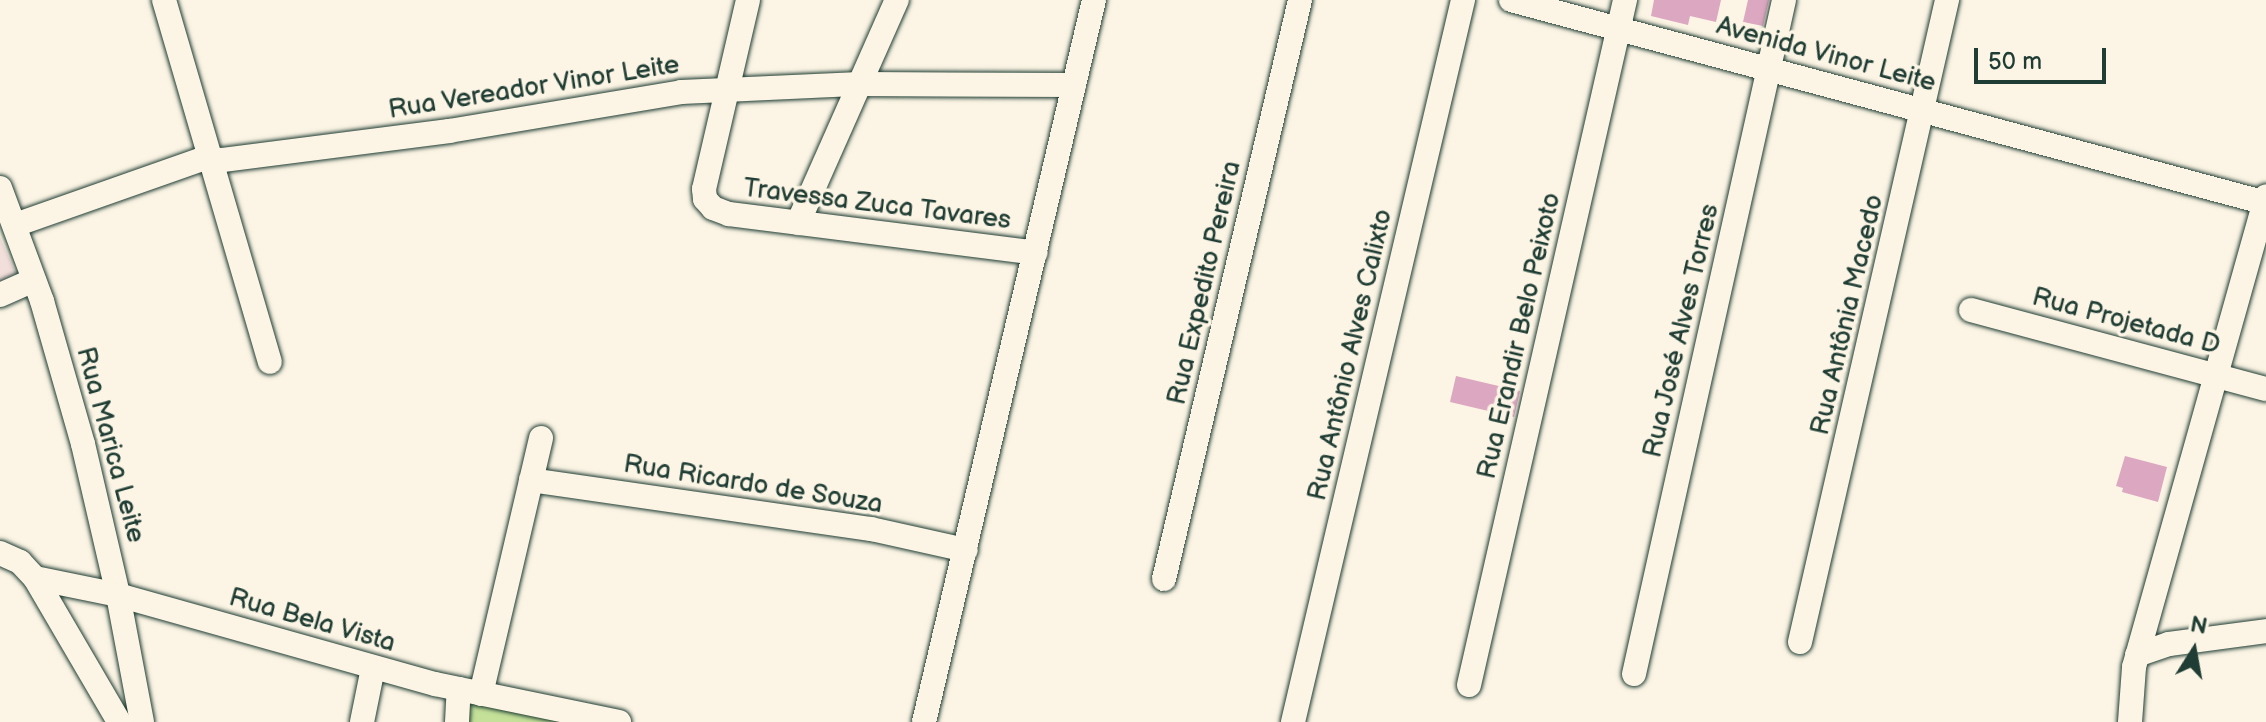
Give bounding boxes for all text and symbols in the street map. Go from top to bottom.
street label: Avenida Vinor Leite [1713,11,1939,99]
scale bar [1978,32,2110,82]
text: 50 m [1988,47,2042,76]
street label: Rua Vereador Vinor Leite [386,49,682,127]
street label: Rua Expedito Pereira [1162,158,1248,408]
street label: Travessa Zuca Tavares [741,173,1013,237]
street label: Rua Erandir Belo Peixoto [1472,190,1568,482]
street label: Rua Antônia Macedo [1805,192,1891,438]
street label: Rua José Alves Torres [1637,200,1727,462]
street label: Rua Antônio Alves Calixto [1302,206,1400,504]
street label: Rua Projetada D [2029,282,2223,362]
street label: Rua Marica Leite [69,344,151,546]
street label: Rua Ricardo de Souza [621,449,885,521]
street label: Rua Bela Vista [225,582,399,660]
north arrow [2154,610,2234,690]
text: N [2188,611,2209,641]

